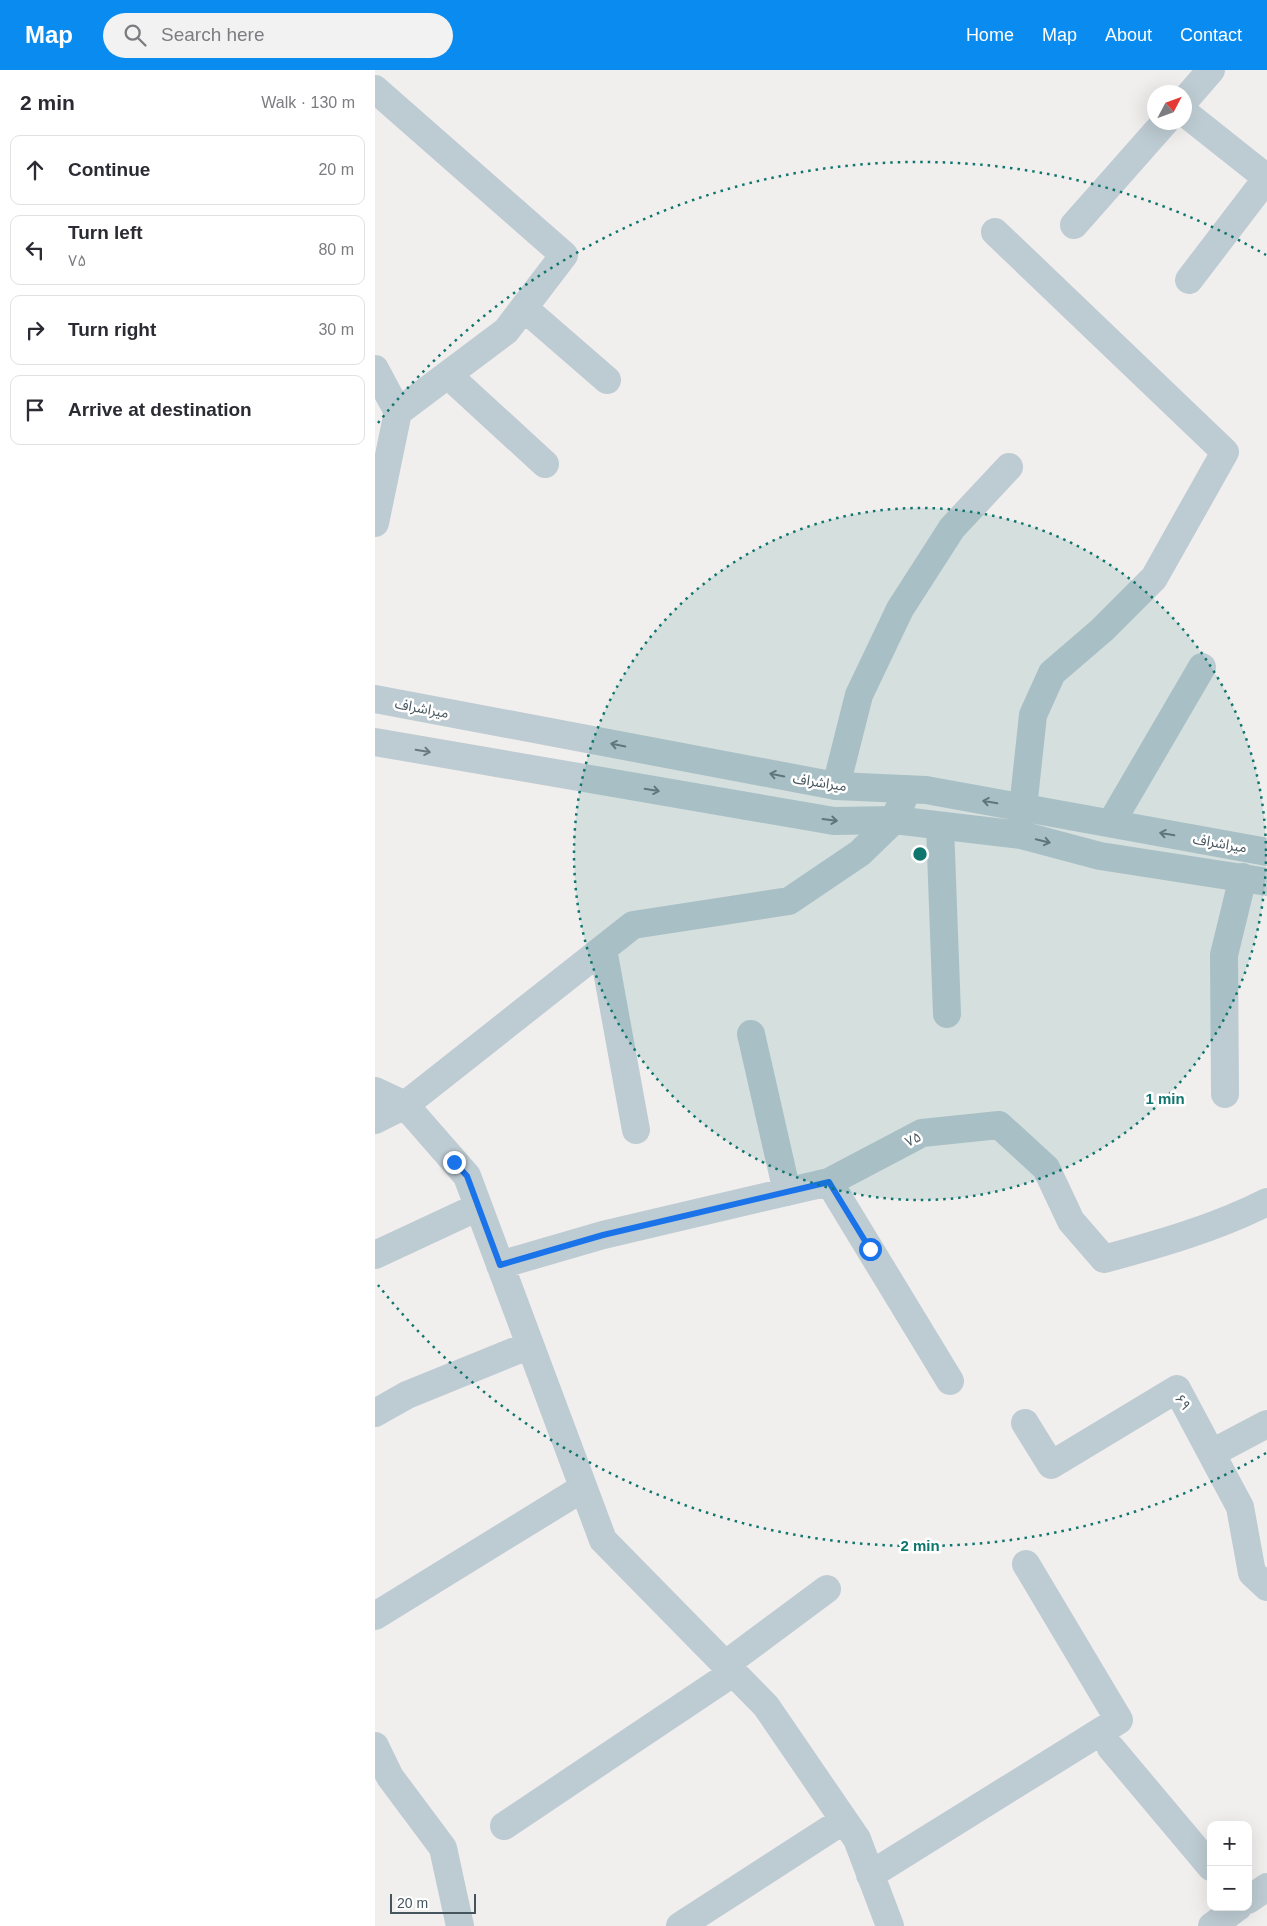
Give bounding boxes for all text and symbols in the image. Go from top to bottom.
search box [103,13,453,58]
text: Map [25,21,73,48]
icon: search [121,21,149,49]
text: Search here [161,24,265,45]
text: Home [966,25,1014,45]
text: Map [1042,25,1077,45]
text: About [1105,25,1152,45]
text: Contact [1180,25,1242,45]
north arrow [1147,85,1192,130]
text: 2 min [20,91,75,114]
text: Walk · 130 m [261,94,355,111]
icon: ahead [21,156,49,184]
text: Continue [68,159,150,180]
text: 20 m [318,161,354,178]
text: Turn left [68,222,143,243]
icon: left [21,236,49,264]
text: 80 m [318,241,354,258]
text: ۷۵ [68,252,86,269]
icon: right [21,316,49,344]
text: Turn right [68,319,156,340]
text: 30 m [318,321,354,338]
icon: arrive [21,396,49,424]
text: Arrive at destination [68,399,252,420]
street label: میراشراف [394,695,450,722]
one-way arrow [610,739,626,749]
one-way arrow [415,746,431,756]
one-way arrow [770,770,786,779]
street label: میراشراف [792,770,848,795]
one-way arrow [644,785,660,795]
one-way arrow [983,796,999,806]
one-way arrow [821,815,837,825]
one-way arrow [1160,828,1176,838]
street label: میراشراف [1192,830,1248,857]
one-way arrow [1034,837,1050,846]
centre of rings [911,845,929,863]
text: 1 min [1145,1090,1185,1107]
street label: ۷۵ [902,1128,924,1150]
route end [443,1151,466,1174]
route start [859,1238,882,1261]
street label: ۶۹ [1172,1391,1194,1413]
text: 2 min [900,1537,940,1554]
map controls [1207,1821,1252,1911]
button: + [1207,1821,1252,1866]
button: − [1207,1866,1252,1911]
scale bar [390,1891,476,1914]
text: 20 m [397,1895,428,1911]

